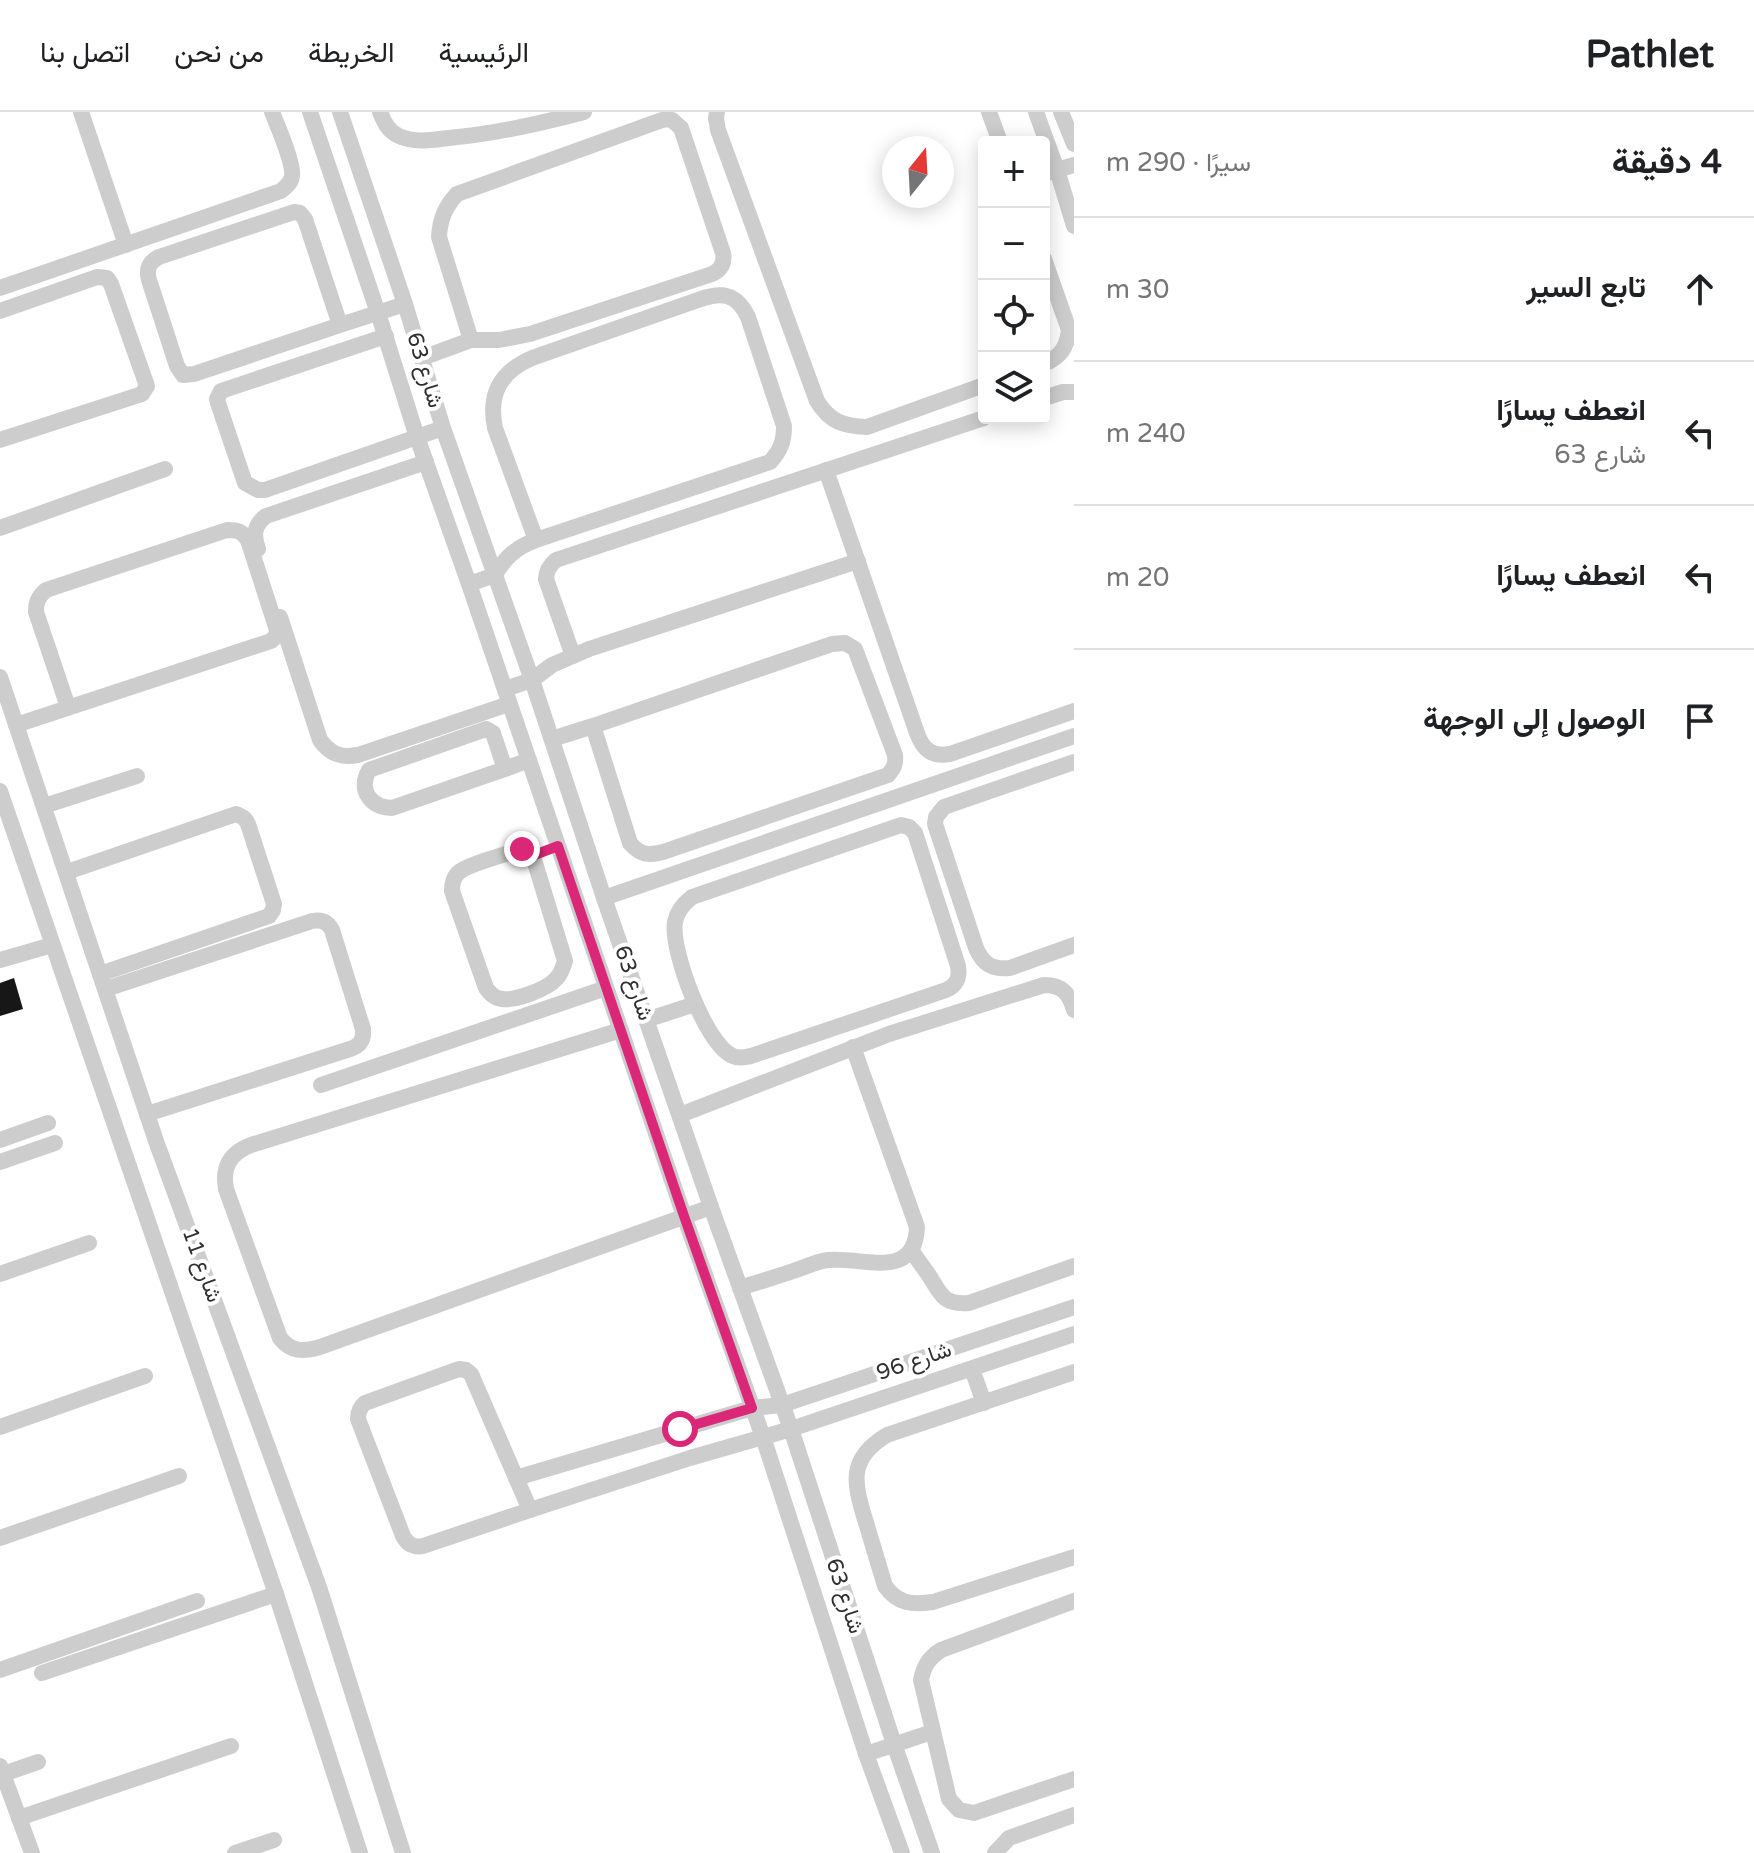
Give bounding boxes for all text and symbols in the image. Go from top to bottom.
text: Pathlet [1585,32,1714,78]
text: اتصل بنا [40,36,130,70]
text: من نحن [174,36,264,70]
text: الخريطة [308,36,395,70]
text: الرئيسية [439,36,529,70]
north arrow [882,136,954,208]
map controls [978,136,1050,424]
button: + [978,136,1050,208]
text: 4 دقيقة [1612,142,1722,183]
text: سيرًا · 290 m [1106,147,1251,178]
button: − [978,208,1050,280]
icon: ahead [1678,267,1722,311]
text: تابع السير [1526,269,1646,306]
text: 30 m [1106,274,1169,305]
button: locate [978,280,1050,352]
street label: شارع 63 [400,329,449,411]
button: layers [978,352,1050,424]
text: انعطف يسارًا [1496,392,1646,429]
icon: left [1678,411,1722,455]
text: 240 m [1106,418,1186,449]
text: شارع 63 [1554,439,1646,470]
icon: left [1678,555,1722,599]
text: انعطف يسارًا [1496,557,1646,594]
text: 20 m [1106,562,1169,593]
icon: arrive [1678,699,1722,743]
text: الوصول إلى الوجهة [1423,701,1646,738]
route end [504,831,540,867]
street label: شارع 63 [608,942,659,1024]
street label: شارع 11 [176,1224,227,1306]
street label: شارع 96 [873,1336,955,1387]
route start [662,1411,698,1447]
street label: شارع 63 [820,1555,869,1637]

